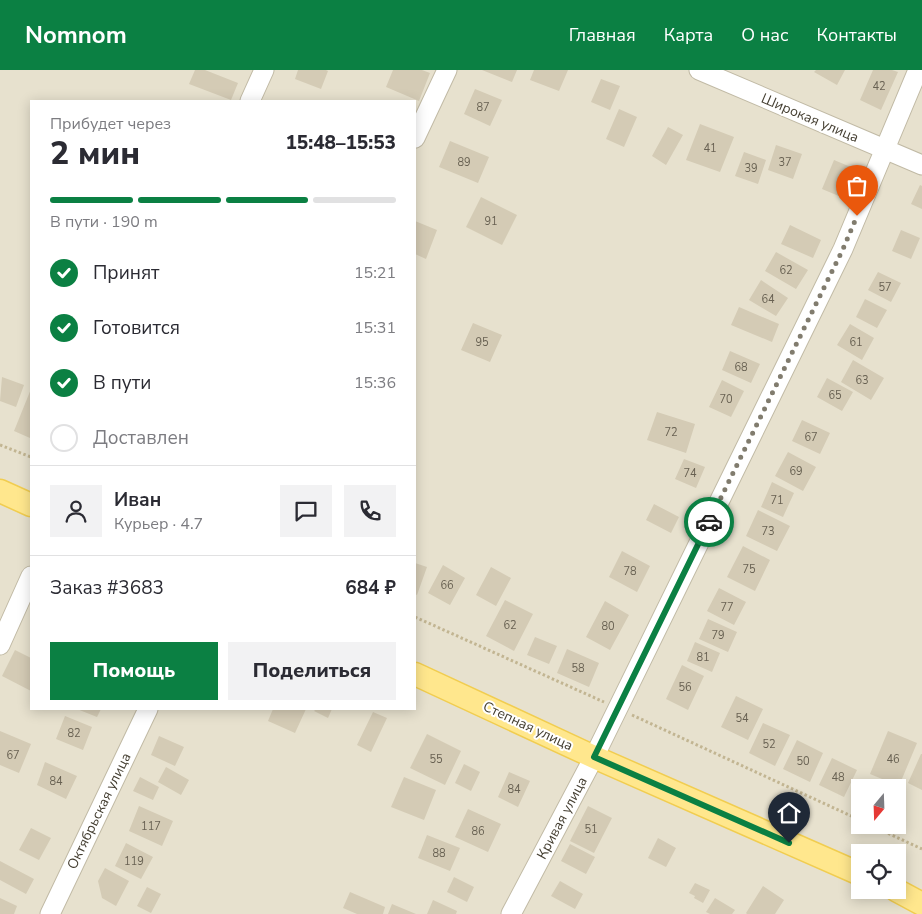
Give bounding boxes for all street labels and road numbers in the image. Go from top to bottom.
street label: Широкая улица [758,89,862,147]
street label: Степная улица [480,697,576,755]
street label: Октябрьская улица [63,750,135,872]
street label: Кривая улица [532,773,592,863]

